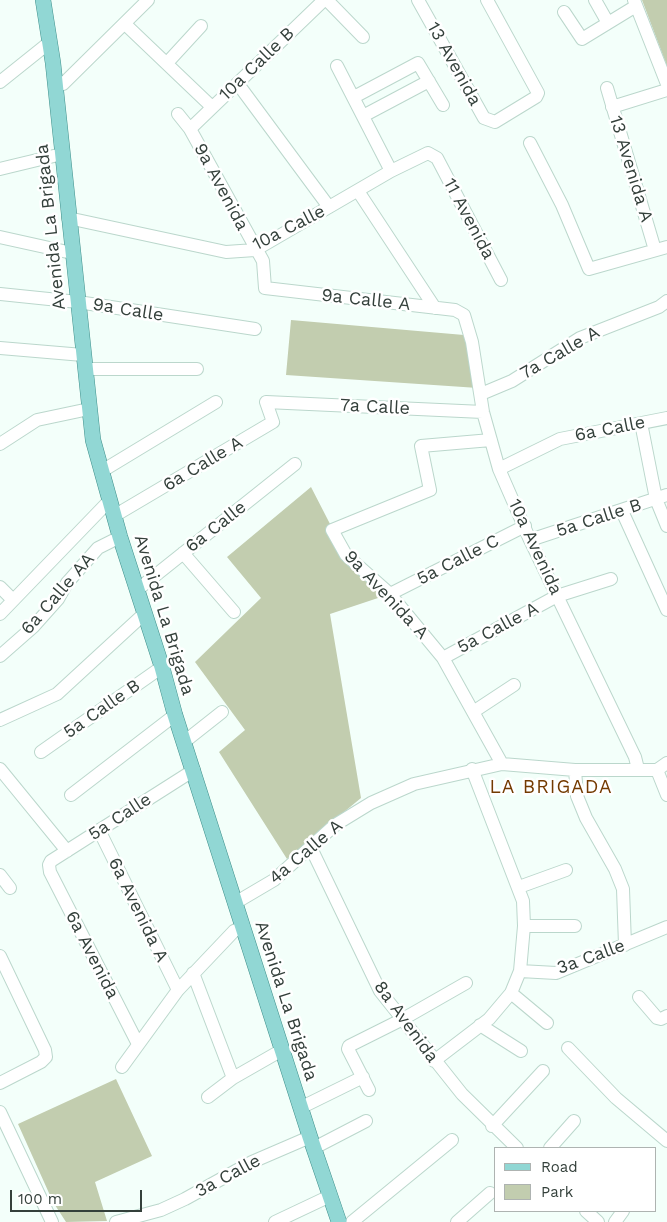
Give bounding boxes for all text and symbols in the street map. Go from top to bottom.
street label: 13 Avenida [422,18,486,110]
street label: 10a Calle B [215,23,299,105]
street label: 13 Avenida A [605,113,657,225]
street label: 9a Avenida [189,140,253,234]
street label: Avenida La Brigada [32,143,70,311]
street label: 11 Avenida [439,175,499,263]
street label: 10a Calle [249,201,329,255]
street label: 9a Calle A [320,285,412,315]
street label: 9a Calle [91,294,165,326]
street label: 7a Calle A [517,322,603,384]
street label: 7a Calle [340,394,410,420]
street label: 6a Calle [573,412,647,446]
street label: 6a Calle A [159,432,247,496]
street label: 5a Calle B [554,494,644,542]
street label: 10a Avenida [503,496,567,598]
street label: 6a Calle [181,497,251,557]
street label: 5a Calle C [413,530,503,590]
street label: Avenida La Brigada [129,532,199,698]
street label: 9a Avenida A [339,546,433,644]
street label: 6a Calle AA [17,549,99,639]
street label: 5a Calle A [454,598,542,658]
street label: 5a Calle B [60,675,144,743]
district label: LA BRIGADA [488,776,614,798]
street label: 5a Calle [84,789,156,845]
street label: 4a Calle A [265,815,347,889]
street label: 6a Avenida A [103,854,173,966]
street label: 6a Avenida [61,907,123,1003]
street label: Avenida La Brigada [250,918,322,1084]
street label: 3a Calle [554,935,628,979]
street label: 8a Avenida [369,977,443,1067]
legend [494,1147,657,1212]
street label: 3a Calle [192,1150,264,1202]
text: Road [541,1158,578,1176]
scale bar [12,1180,145,1212]
text: Park [541,1183,573,1201]
text: 100 m [18,1190,62,1208]

